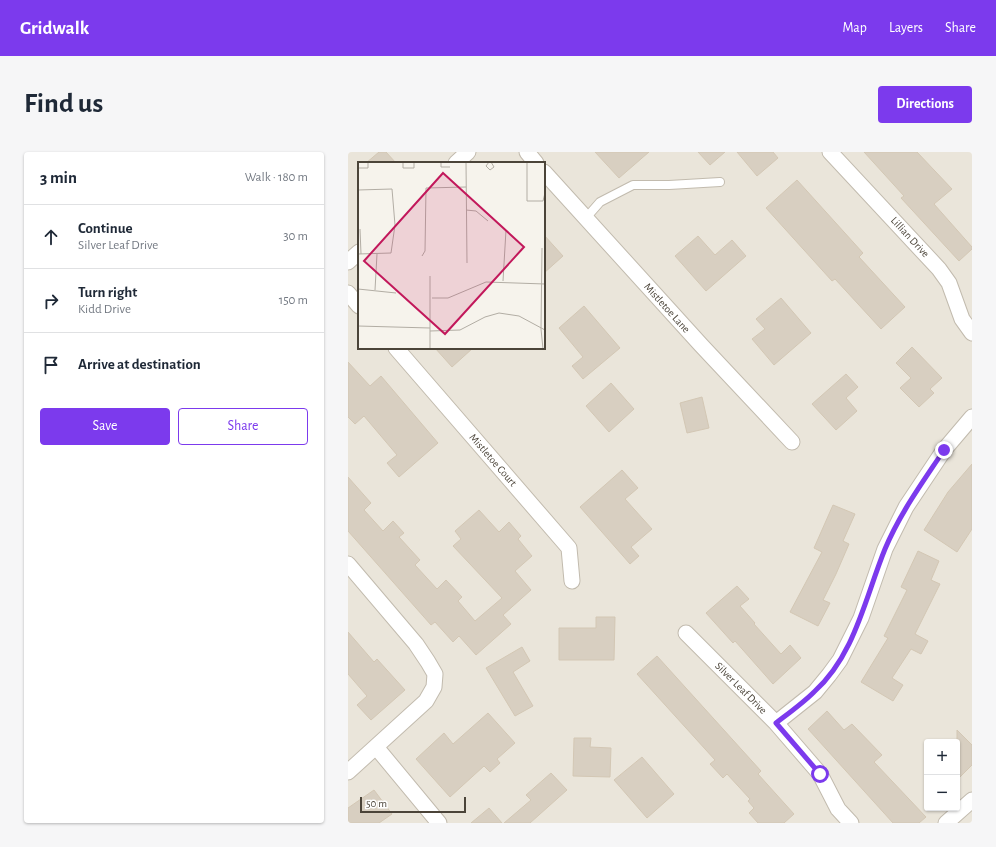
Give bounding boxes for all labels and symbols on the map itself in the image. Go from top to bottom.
inset map [358,162,545,349]
street label: Lillian Drive [889,215,931,259]
street label: Mistletoe Lane [642,281,692,335]
street label: Mistletoe Court [467,432,519,489]
route end [935,441,953,459]
street label: Silver Leaf Drive [713,660,769,716]
route start [811,765,829,783]
scale bar [360,795,466,814]

